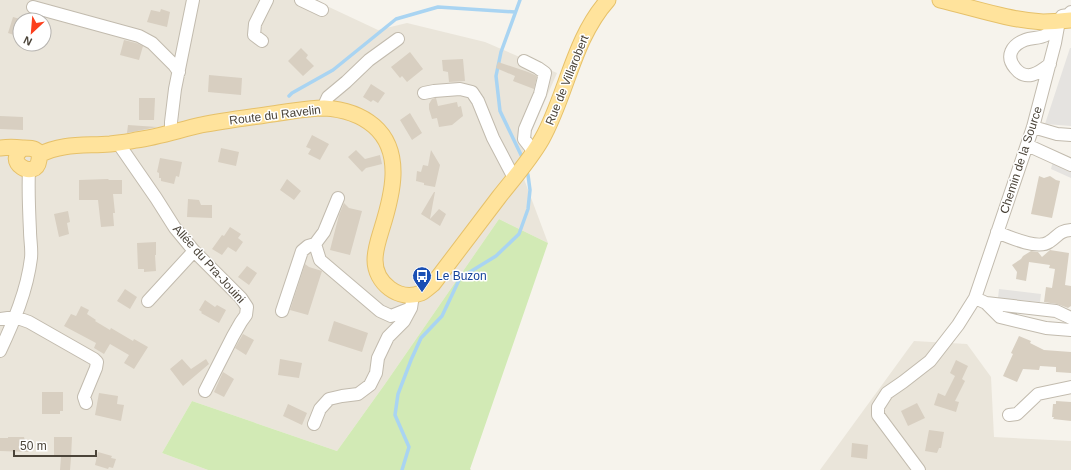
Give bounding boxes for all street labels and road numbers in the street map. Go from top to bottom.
street label: Rue de Villarobert [543,32,592,127]
street label: Route du Ravelin [228,102,322,128]
street label: Chemin de la Source [997,104,1045,215]
street label: Allée du Pra-Jouini [170,222,248,306]

